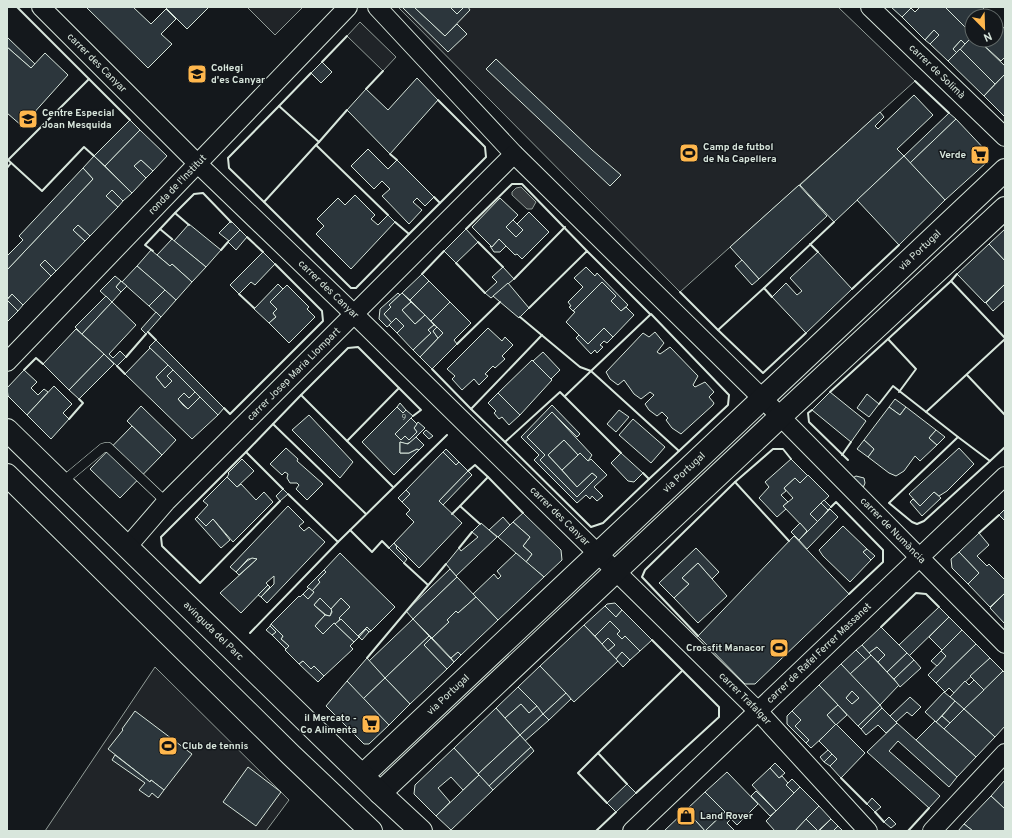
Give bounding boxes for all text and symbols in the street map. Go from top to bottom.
north arrow [964,8,1004,48]
text: N [981,28,994,44]
street label: carrer des Canyar [64,30,130,96]
street label: carrer de Solimà [906,41,968,102]
place label: Col·legi d'es Canyar [211,62,266,87]
school or university icon: Col·legi d'es Canyar [186,63,208,85]
place label: Centre Especial Joan Mesquida [42,107,115,132]
school or university icon: Centre Especial Joan Mesquida [17,108,39,130]
place label: Camp de futbol de Na Capellera [703,141,777,166]
sports icon: Camp de futbol de Na Capellera [678,142,700,164]
supermarket icon: Verde [969,144,991,166]
place label: Verde [939,149,966,162]
street label: ronda de l'Institut [146,152,209,217]
street label: via Portugal [896,227,944,274]
street label: carrer des Canyar [295,257,362,322]
street label: carrer Josep Maria Llompart [244,324,344,424]
house number: 9 [402,412,407,422]
street label: via Portugal [660,449,708,496]
street label: carrer des Canyar [527,484,593,549]
street label: carrer de Numància [857,494,928,566]
street label: avinguda del Parc [180,599,246,663]
street label: carrer de Rafel Ferrer Massanet [764,600,874,706]
sports icon: Crossfit Manacor [768,637,790,659]
place label: Crossfit Manacor [686,642,766,655]
street label: carrer Trafalgar [716,670,774,728]
street label: via Portugal [424,672,472,718]
place label: il Mercato - Co Alimenta [300,712,357,737]
supermarket icon: il Mercato - Co Alimenta [360,713,382,735]
sports icon: Club de tennis [157,735,179,757]
place label: Club de tennis [182,740,249,753]
shop icon: Land Rover [675,805,697,827]
place label: Land Rover [700,810,754,823]

